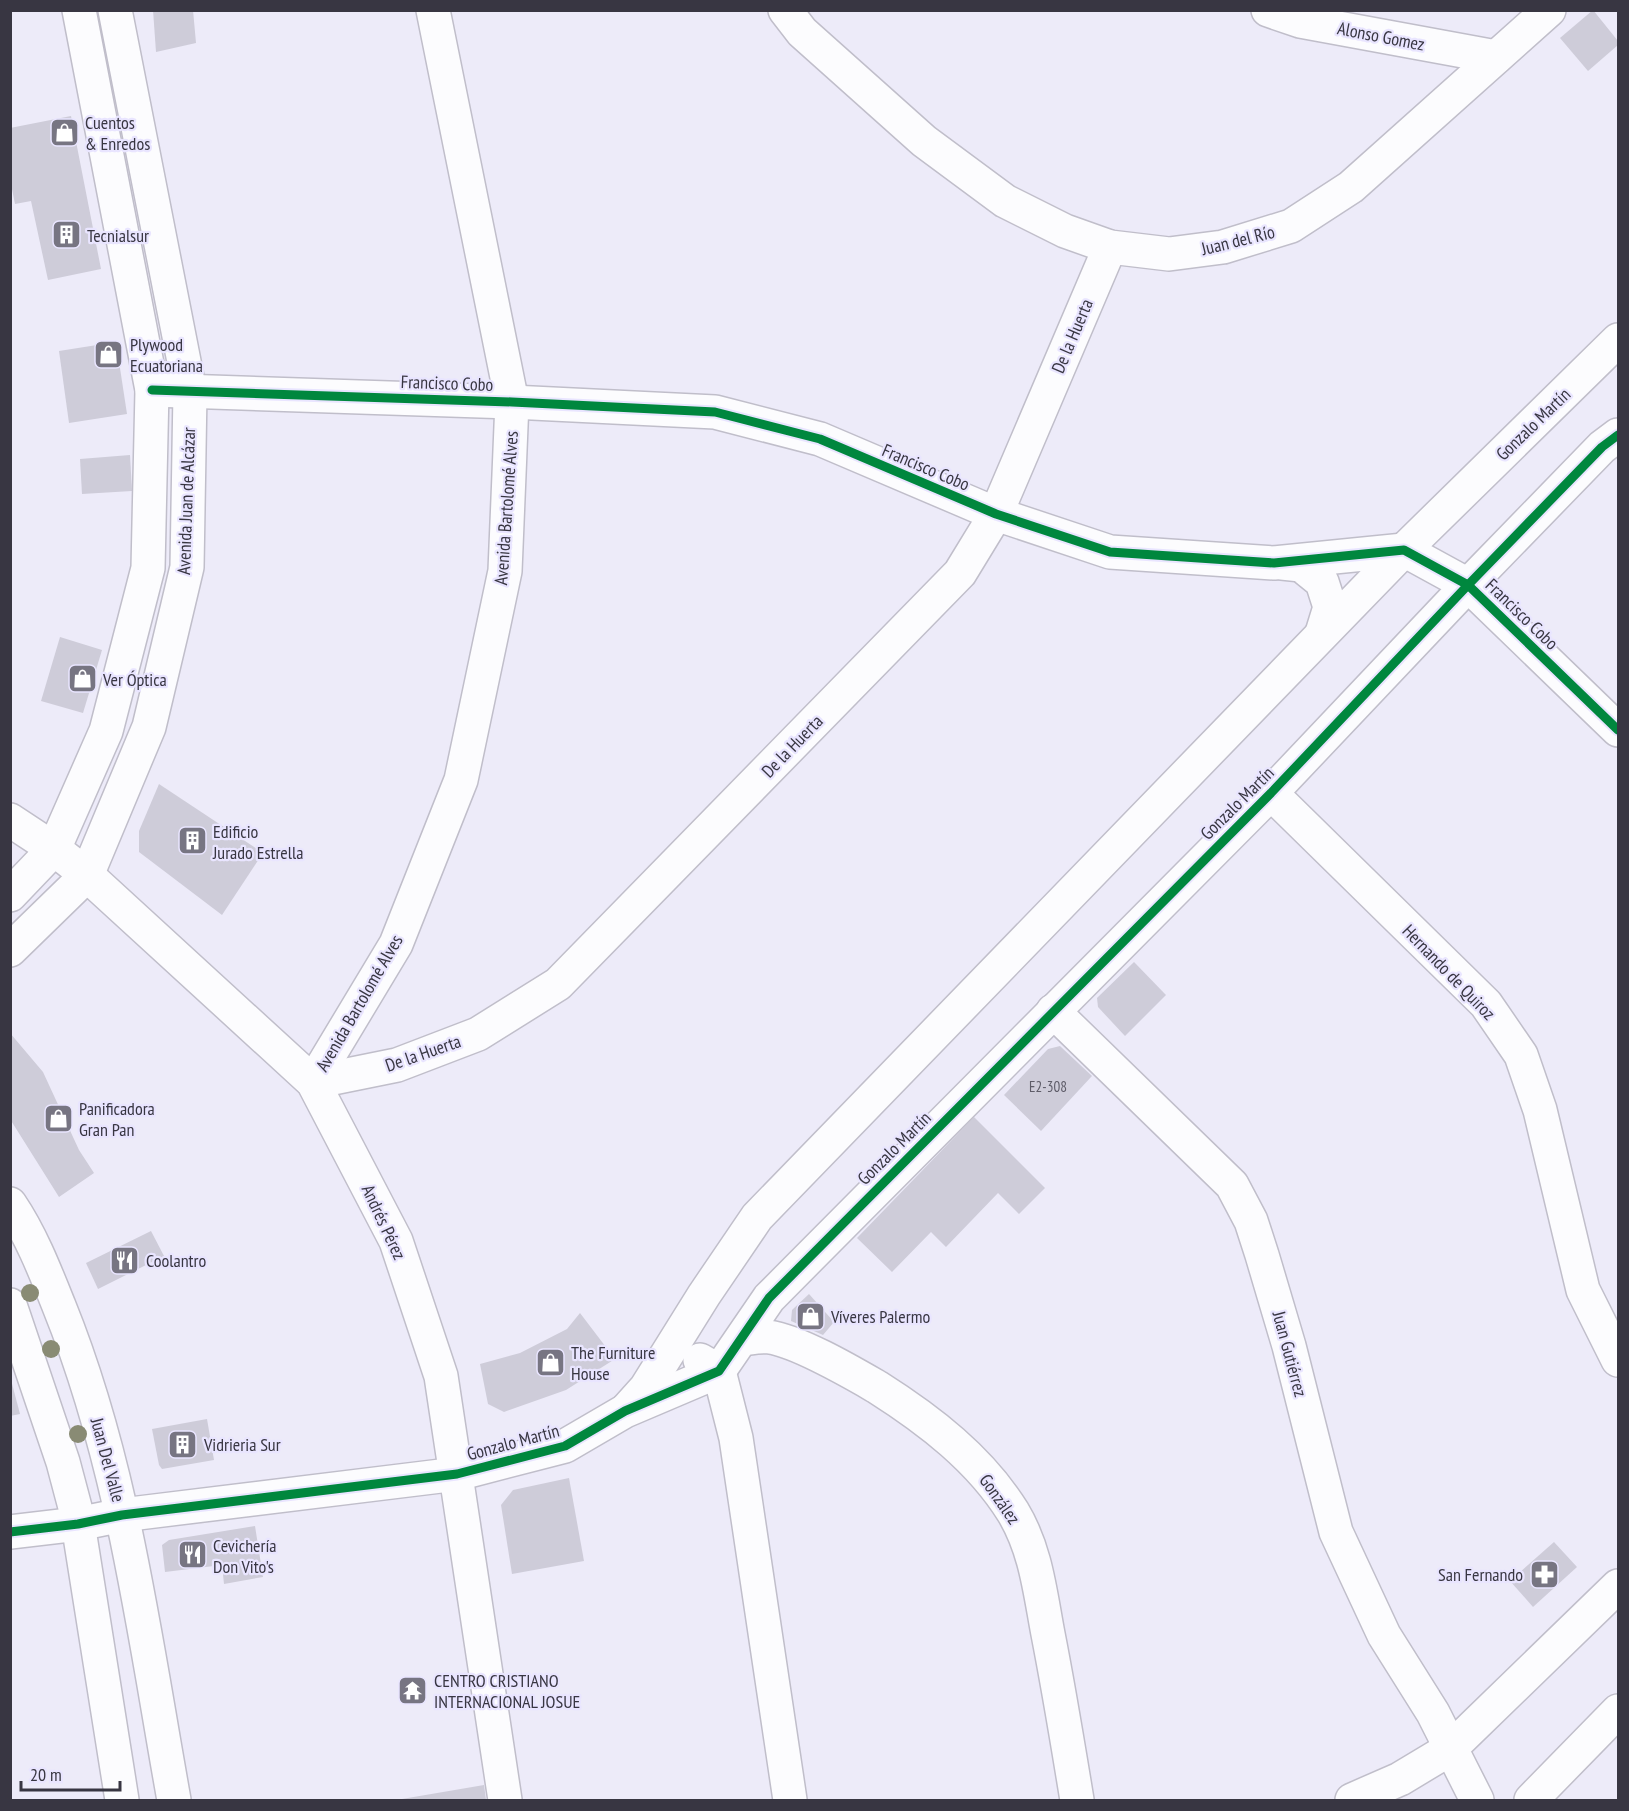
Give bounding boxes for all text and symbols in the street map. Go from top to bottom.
street label: Alonso Gomez [1336,16,1426,56]
place label: Cuentos & Enredos [85,111,150,155]
shop icon: Cuentos & Enredos [48,116,80,148]
building icon: Tecnialsur [50,219,82,251]
street label: Juan del Río [1198,220,1277,260]
place label: Tecnialsur [87,224,149,247]
street label: De la Huerta [1046,295,1098,377]
place label: Plywood Ecuatoriana [130,333,203,377]
shop icon: Plywood Ecuatoriana [93,338,125,370]
street label: Francisco Cobo [400,370,494,396]
street label: Gonzalo Martín [1491,383,1575,465]
street label: Avenida Juan de Alcázar [172,427,200,575]
street label: Avenida Bartolomé Alves [489,430,523,586]
street label: Francisco Cobo [879,438,973,496]
street label: Francisco Cobo [1481,574,1563,655]
shop icon: Ver Óptica [66,663,98,695]
place label: Ver Óptica [102,668,167,691]
street label: De la Huerta [757,710,827,782]
street label: Gonzalo Martín [1195,761,1279,845]
place label: Edificio Jurado Estrella [212,820,303,864]
building icon: Edificio Jurado Estrella [176,825,208,857]
street label: Hernando de Quiroz [1398,919,1500,1025]
street label: Avenida Bartolomé Alves [310,930,408,1076]
street label: De la Huerta [382,1029,464,1077]
house number: E2-308 [1029,1077,1067,1096]
place label: Panificadora Gran Pan [79,1097,155,1141]
shop icon: Panificadora Gran Pan [42,1102,74,1134]
street label: Gonzalo Martín [852,1106,936,1190]
street label: Andrés Pérez [357,1181,411,1263]
restaurant icon: Coolantro [109,1244,141,1276]
place label: Coolantro [146,1249,206,1272]
shop icon: Víveres Palermo [794,1300,826,1332]
place label: Víveres Palermo [830,1305,930,1328]
street label: Juan Gutiérrez [1267,1308,1312,1399]
place label: The Furniture House [571,1341,655,1385]
shop icon: The Furniture House [534,1346,566,1378]
street label: Juan Del Valle [85,1414,130,1505]
street label: Gonzalo Martín [464,1419,562,1465]
building icon: Vidrieria Sur [167,1428,199,1460]
place label: Vidrieria Sur [203,1433,281,1456]
street label: González [974,1469,1026,1529]
place label: Cevichería Don Vito's [213,1534,277,1578]
restaurant icon: Cevichería Don Vito's [176,1539,208,1571]
pharmacy icon: San Fernando [1528,1558,1560,1590]
place label: San Fernando [1438,1563,1523,1586]
place label: CENTRO CRISTIANO INTERNACIONAL JOSUE [434,1669,580,1713]
temple icon: CENTRO CRISTIANO INTERNACIONAL JOSUE [397,1674,429,1706]
scale bar [21,1754,120,1792]
text: 20 m [30,1763,62,1786]

